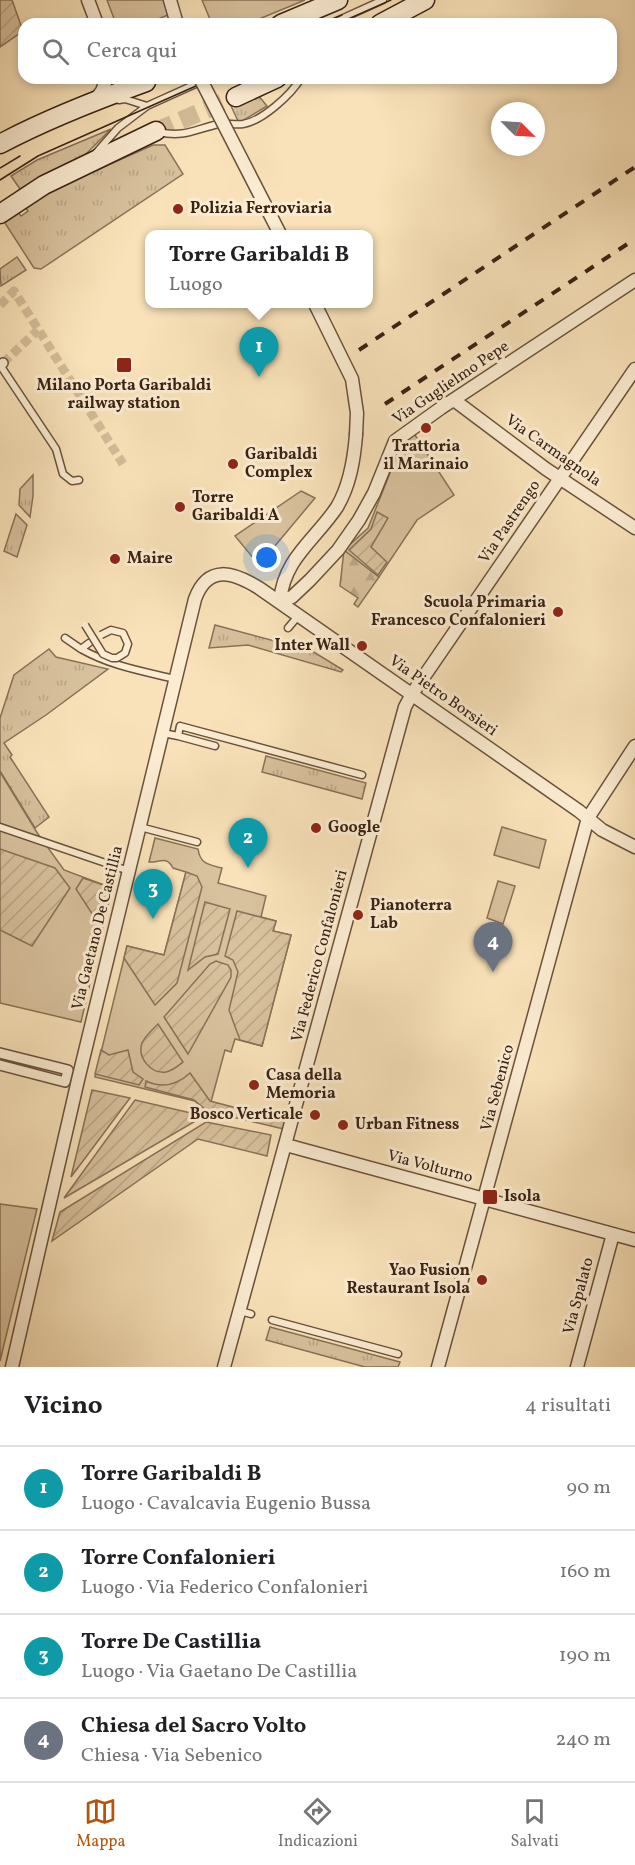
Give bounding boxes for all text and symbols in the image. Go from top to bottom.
search box [18,18,617,84]
icon: search [39,35,72,68]
text: Cerca qui [87,36,177,67]
north arrow [491,102,545,156]
place label: Polizia Ferroviaria [190,198,332,220]
marker: Polizia Ferroviaria [171,202,185,216]
popup [145,230,373,308]
text: Torre Garibaldi B [169,240,349,271]
text: Luogo [169,271,223,299]
pin: 1 [240,328,278,377]
street label: Via Guglielmo Pepe [388,336,514,430]
marker: Milano Porta Garibaldi railway station [115,356,133,374]
place label: Milano Porta Garibaldi railway station [36,375,212,415]
street label: Via Carmagnola [501,410,605,492]
marker: Trattoria il Marinaio [419,421,433,435]
place label: Trattoria il Marinaio [383,436,469,476]
place label: Garibaldi Complex [245,444,318,484]
marker: Garibaldi Complex [226,457,240,471]
street label: Via Pastrengo [474,476,546,568]
place label: Torre Garibaldi A [192,487,280,527]
marker: Torre Garibaldi A [173,500,187,514]
your location [252,543,281,572]
place label: Maire [127,548,173,570]
marker: Maire [108,552,122,566]
place label: Scuola Primaria Francesco Confalonieri [371,592,546,632]
marker: Scuola Primaria Francesco Confalonieri [551,605,565,619]
place label: Inter Wall [275,635,351,657]
marker: Inter Wall [355,639,369,653]
street label: Via Pietro Borsieri [384,650,502,742]
place label: Google [328,817,380,839]
pin: 2 [228,818,268,868]
marker: Google [309,821,323,835]
street label: Via Gaetano De Castillia [67,843,129,1013]
street label: Via Federico Confalonieri [286,867,354,1045]
pin: 3 [134,870,172,919]
place label: Pianoterra Lab [370,895,452,935]
marker: Pianoterra Lab [351,908,365,922]
pin: 4 [474,922,512,972]
street label: Via Sebenico [476,1042,520,1134]
place label: Casa della Memoria [266,1065,342,1105]
marker: Casa della Memoria [247,1078,261,1092]
place label: Bosco Verticale [190,1104,303,1126]
marker: Bosco Verticale [308,1108,322,1122]
place label: Urban Fitness [355,1114,459,1136]
marker: Urban Fitness [336,1118,350,1132]
street label: Via Volturno [385,1145,475,1189]
place label: Isola [504,1186,541,1208]
marker: Isola [481,1188,499,1206]
street label: Via Spalato [558,1255,600,1337]
place label: Yao Fusion Restaurant Isola [347,1260,470,1300]
marker: Yao Fusion Restaurant Isola [475,1273,489,1287]
text: Vicino [24,1388,103,1424]
text: 4 risultati [525,1392,611,1420]
text: Torre Garibaldi B [81,1459,261,1490]
text: 1 [39,1474,48,1502]
text: 90 m [567,1474,611,1502]
text: Luogo · Cavalcavia Eugenio Bussa [81,1490,371,1518]
text: Torre Confalonieri [81,1543,276,1574]
text: 2 [38,1558,49,1586]
text: 160 m [559,1558,611,1586]
text: Luogo · Via Federico Confalonieri [81,1574,368,1602]
text: Torre De Castillia [81,1627,261,1658]
text: 3 [38,1642,49,1670]
text: 190 m [559,1642,611,1670]
text: Luogo · Via Gaetano De Castillia [81,1658,357,1686]
text: Chiesa del Sacro Volto [81,1711,306,1742]
text: 4 [37,1726,50,1754]
text: 240 m [556,1726,611,1754]
text: Chiesa · Via Sebenico [81,1742,263,1770]
tab: Mappa [76,1795,125,1853]
tab: Indicazioni [278,1795,358,1853]
tab: Salvati [511,1795,559,1853]

